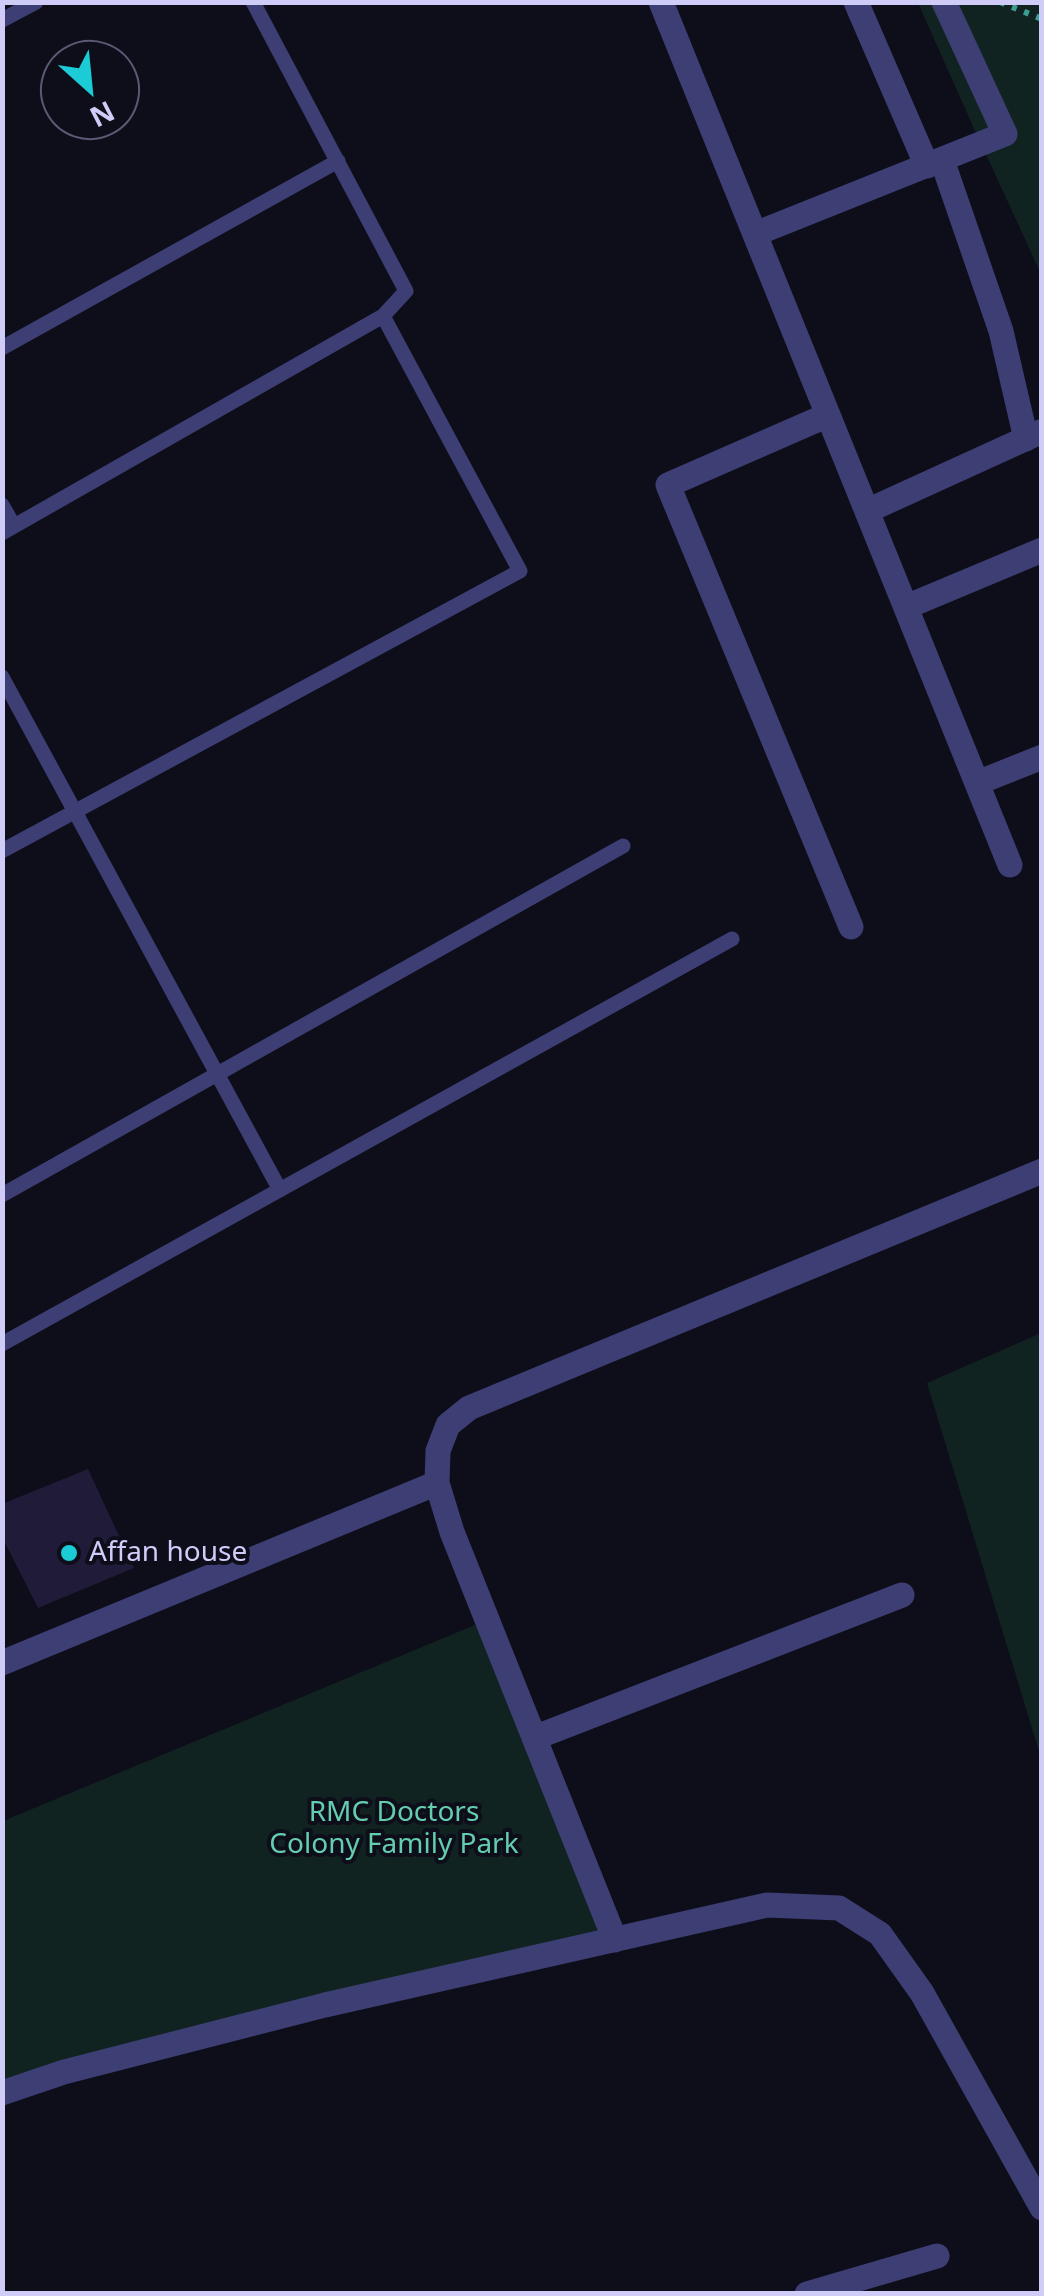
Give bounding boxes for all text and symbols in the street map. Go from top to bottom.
north arrow [40,40,140,140]
text: N [84,93,121,137]
place label: Affan house [89,1536,247,1570]
marker: Affan house [58,1542,80,1564]
park label: RMC Doctors Colony Family Park [269,1796,519,1862]

